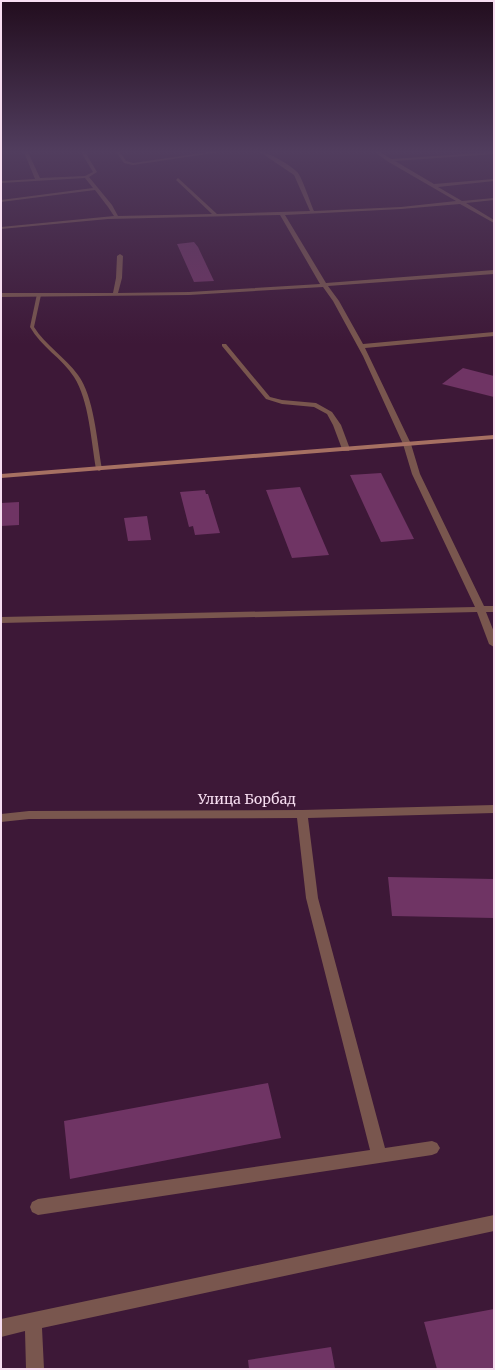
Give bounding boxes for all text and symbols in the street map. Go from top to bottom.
street label: Улица Борбад [197,790,296,808]

